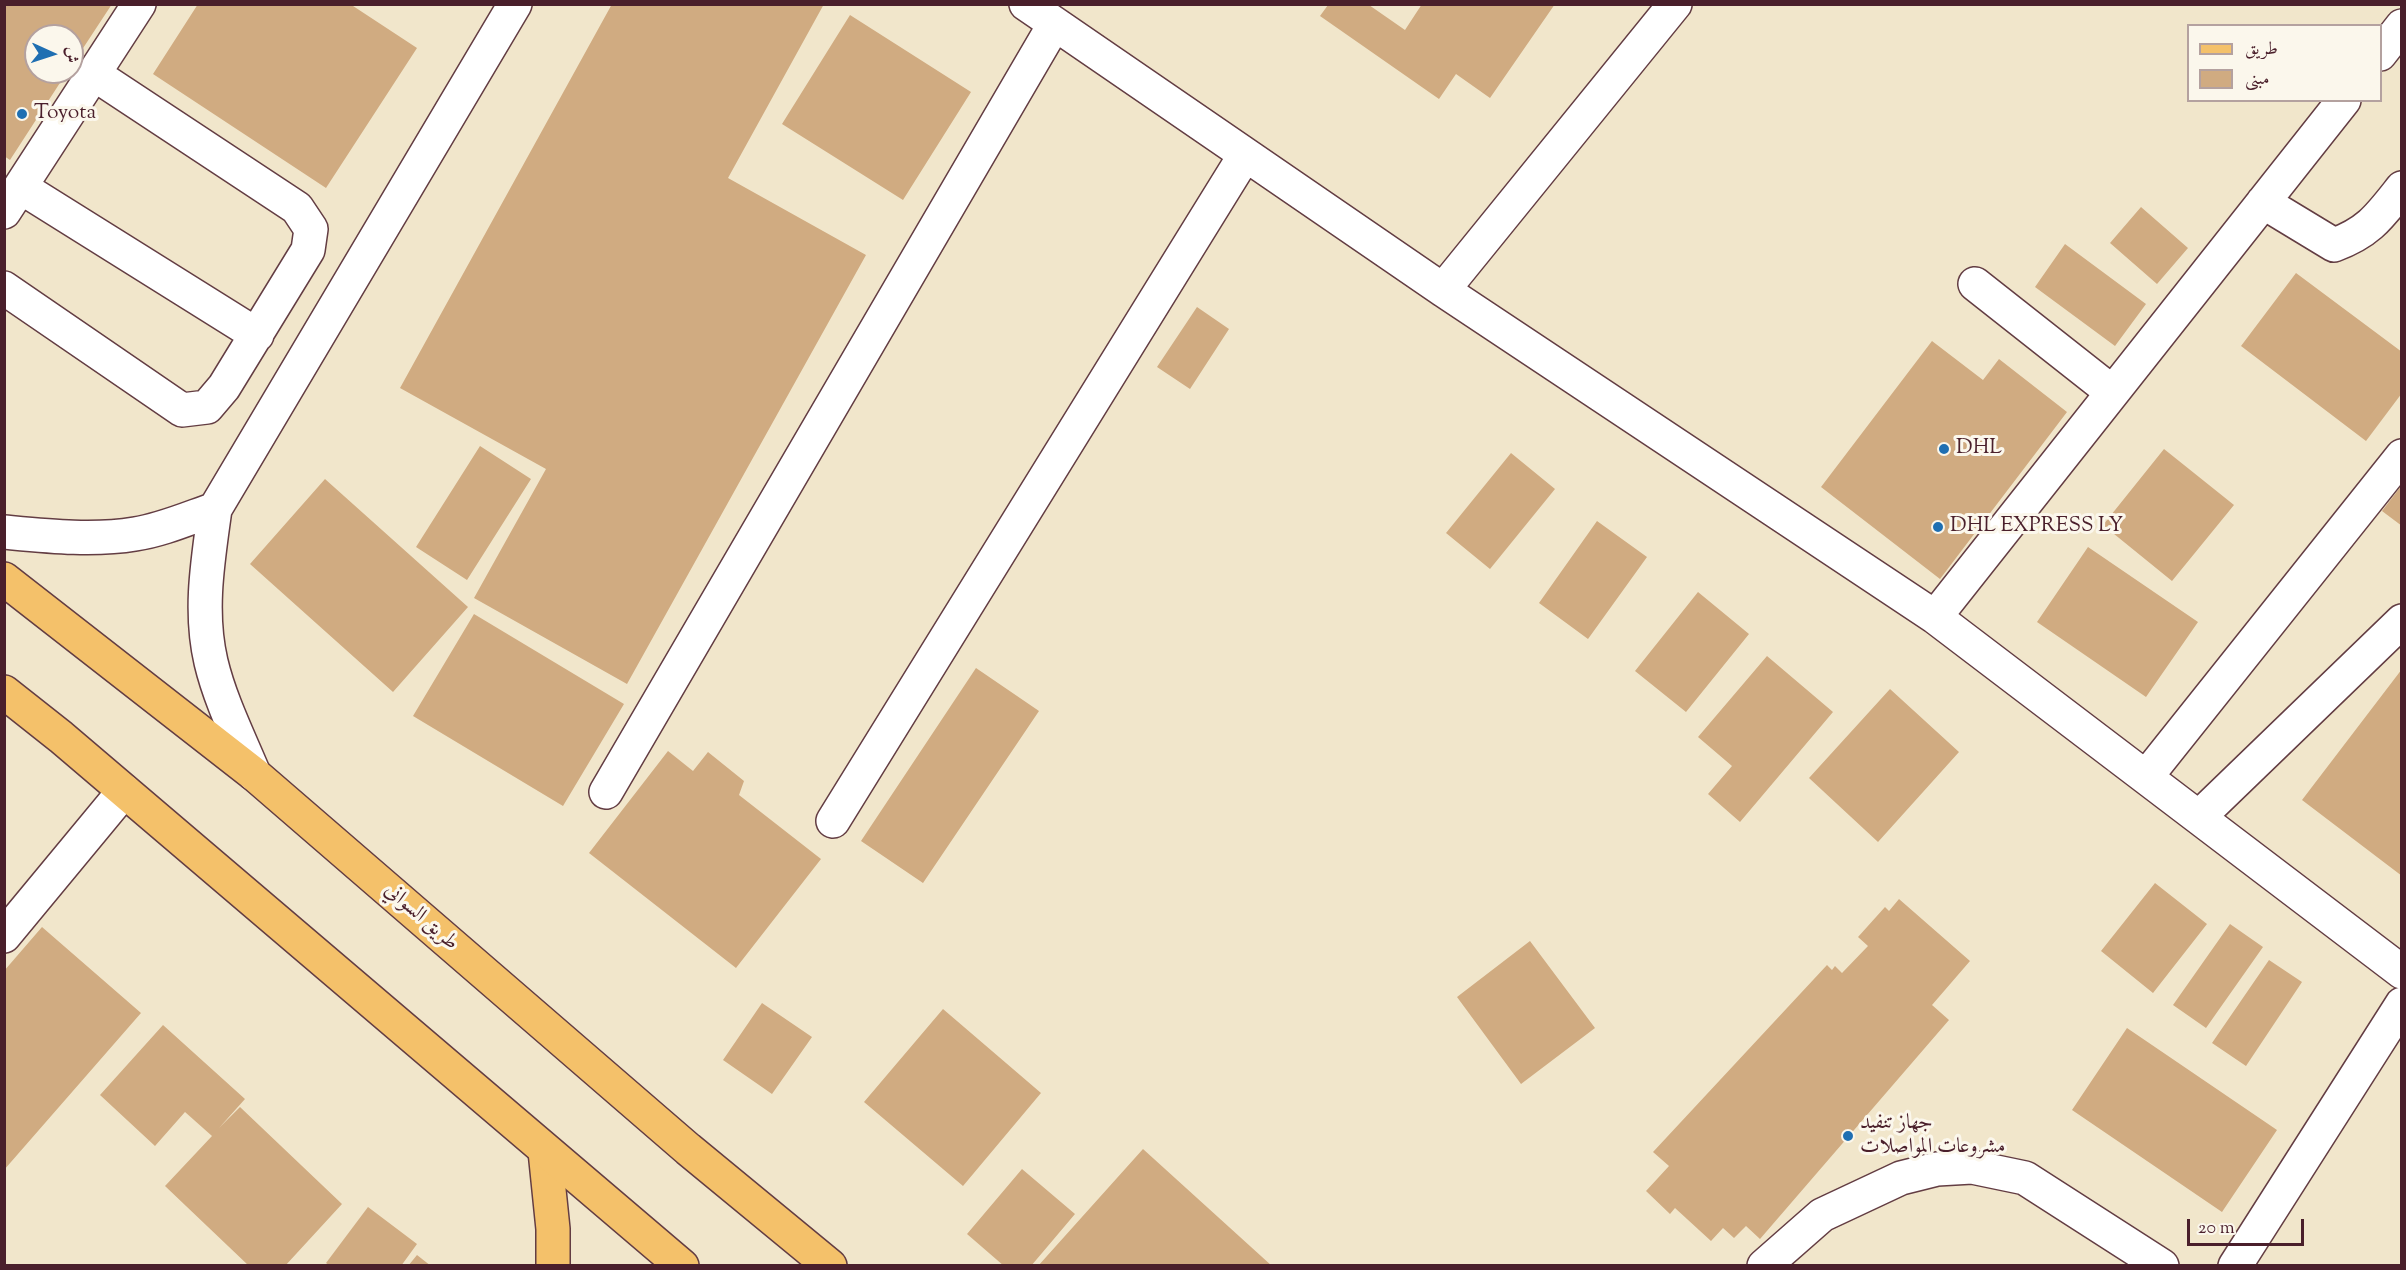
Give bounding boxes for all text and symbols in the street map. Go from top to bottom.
north arrow [24,24,84,84]
legend [2187,24,2382,102]
text: طريق [2245,37,2278,63]
text: ش [59,46,82,63]
text: مبنى [2245,67,2270,93]
place label: Toyota [34,101,96,127]
marker: Toyota [15,107,29,121]
place label: DHL [1956,436,2002,462]
marker: DHL [1937,442,1951,456]
place label: DHL EXPRESS LY [1950,514,2123,540]
marker: DHL EXPRESS LY [1931,520,1945,534]
street label: طريق السواني [378,879,462,957]
place label: جهاز تنفيد مشروعات المواصلات [1860,1111,2006,1161]
marker: جهاز تنفيد مشروعات المواصلات [1841,1129,1855,1143]
scale bar [2190,1207,2307,1245]
text: 20 m [2198,1216,2235,1242]

